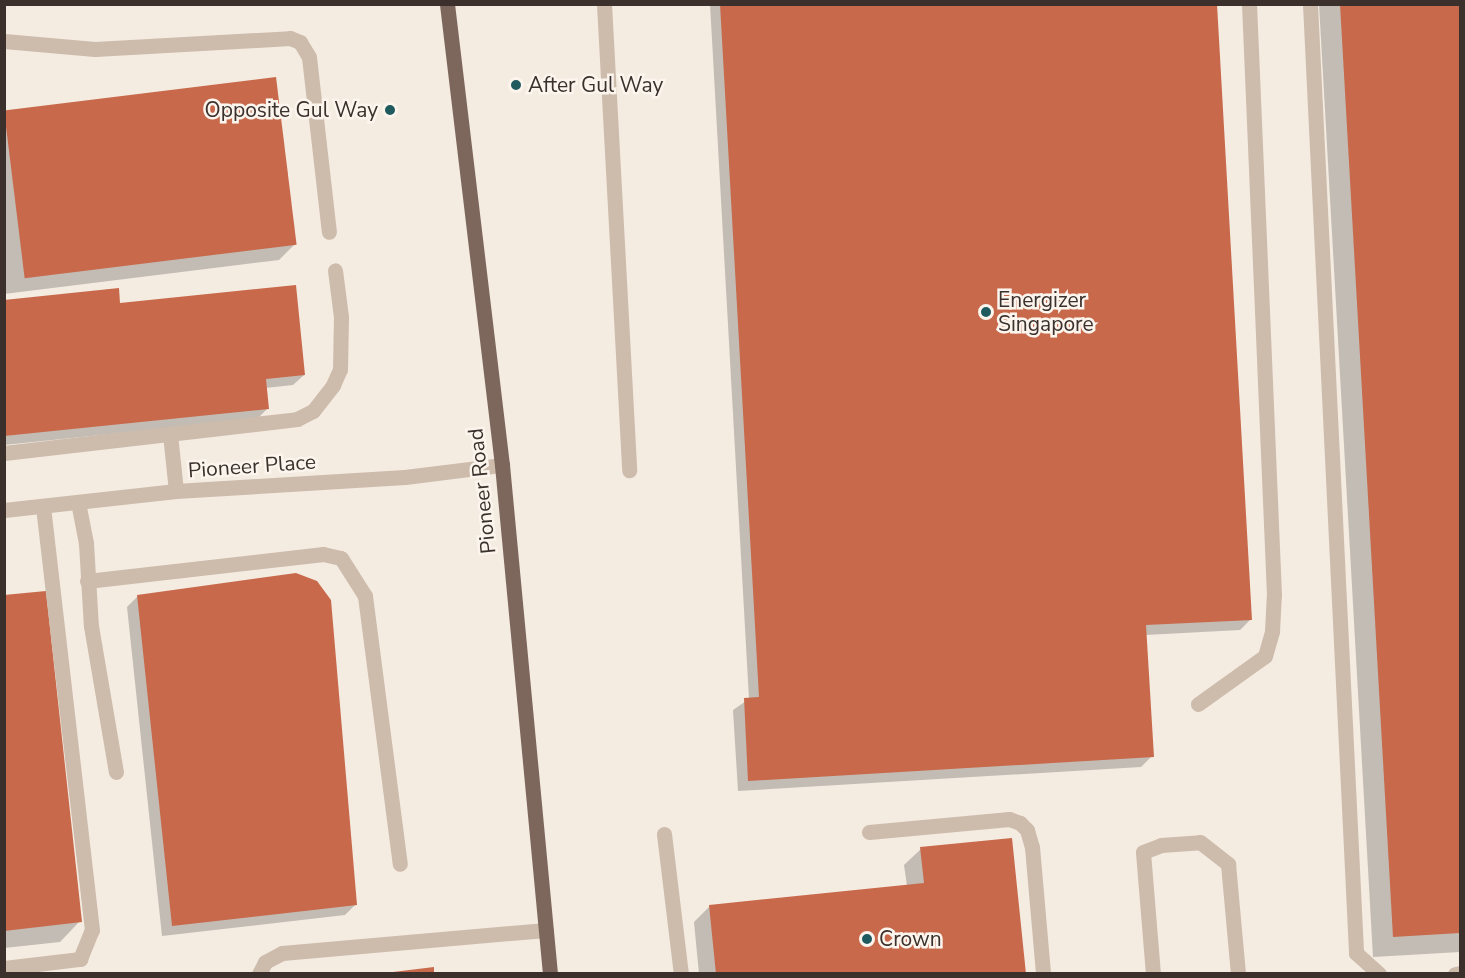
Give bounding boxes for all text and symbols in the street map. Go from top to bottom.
place label: After Gul Way [528,72,663,98]
marker: After Gul Way [509,78,523,92]
place label: Opposite Gul Way [205,97,378,123]
marker: Opposite Gul Way [383,103,397,117]
place label: Energizer Singapore [998,287,1094,337]
marker: Energizer Singapore [979,305,993,319]
street label: Pioneer Road [463,427,501,555]
street label: Pioneer Place [187,449,317,483]
place label: Crown [879,926,942,952]
marker: Crown [860,932,874,946]

